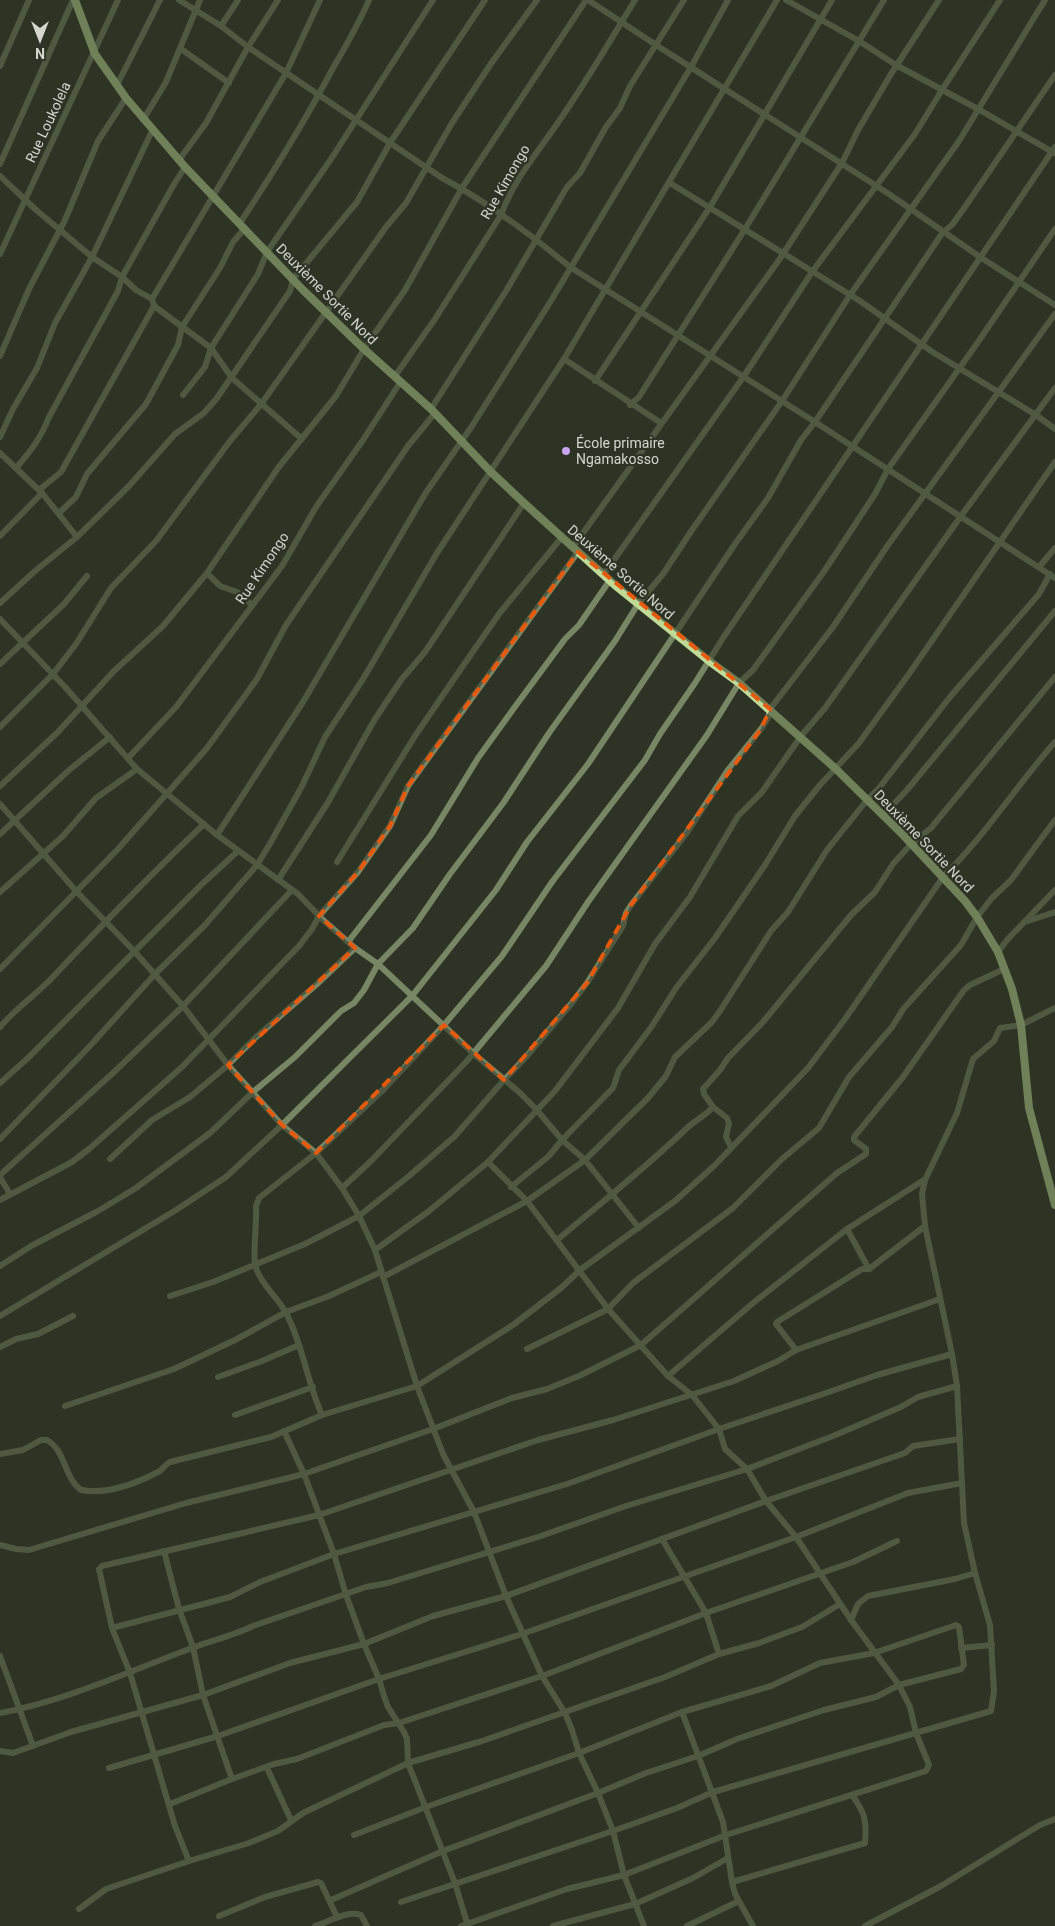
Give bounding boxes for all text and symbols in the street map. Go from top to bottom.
north arrow [15,15,65,65]
text: N [35,45,45,61]
street label: Rue Loukolela [22,79,74,165]
street label: Rue Kimongo [477,142,533,222]
street label: Deuxième Sortie Nord [273,240,381,348]
place label: École primaire Ngamakosso [576,434,665,467]
marker: École primaire Ngamakosso [560,445,572,457]
street label: Deuxième Sortie Nord [564,521,678,623]
street label: Rue Kimongo [232,529,292,607]
street label: Deuxième Sortie Nord [871,787,977,895]

